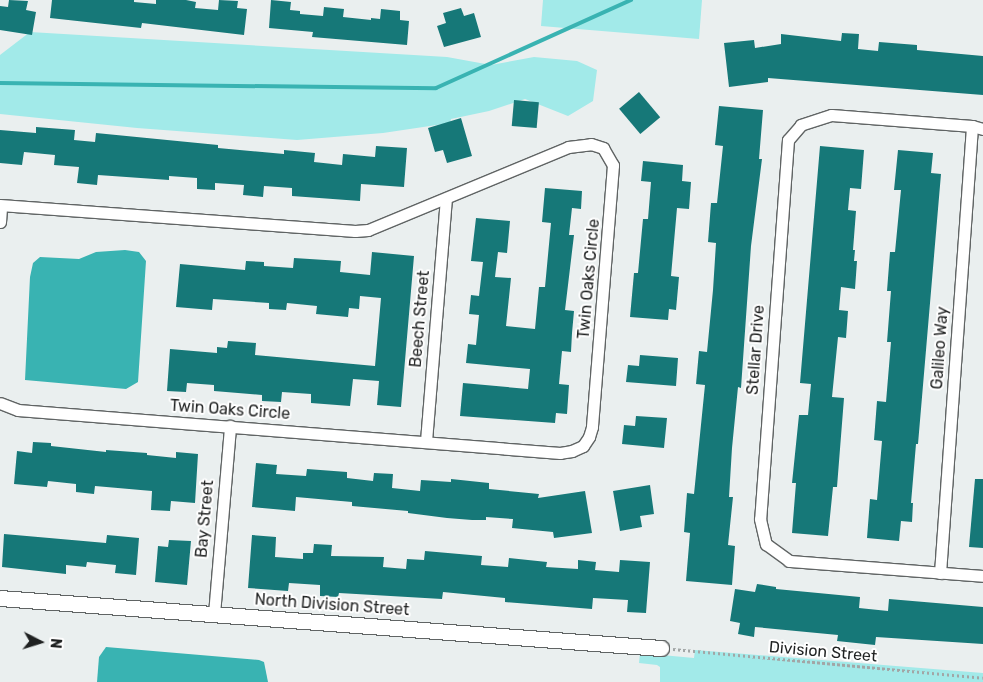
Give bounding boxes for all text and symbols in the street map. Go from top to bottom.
street label: Twin Oaks Circle [574,218,604,340]
street label: Beech Street [406,270,434,368]
street label: Stellar Drive [743,304,769,396]
street label: Galileo Way [928,306,952,390]
street label: Twin Oaks Circle [169,396,291,424]
street label: Bay Street [192,479,218,559]
street label: North Division Street [254,590,410,620]
north arrow [15,617,65,667]
text: N [47,638,64,649]
street label: Division Street [768,638,878,666]

